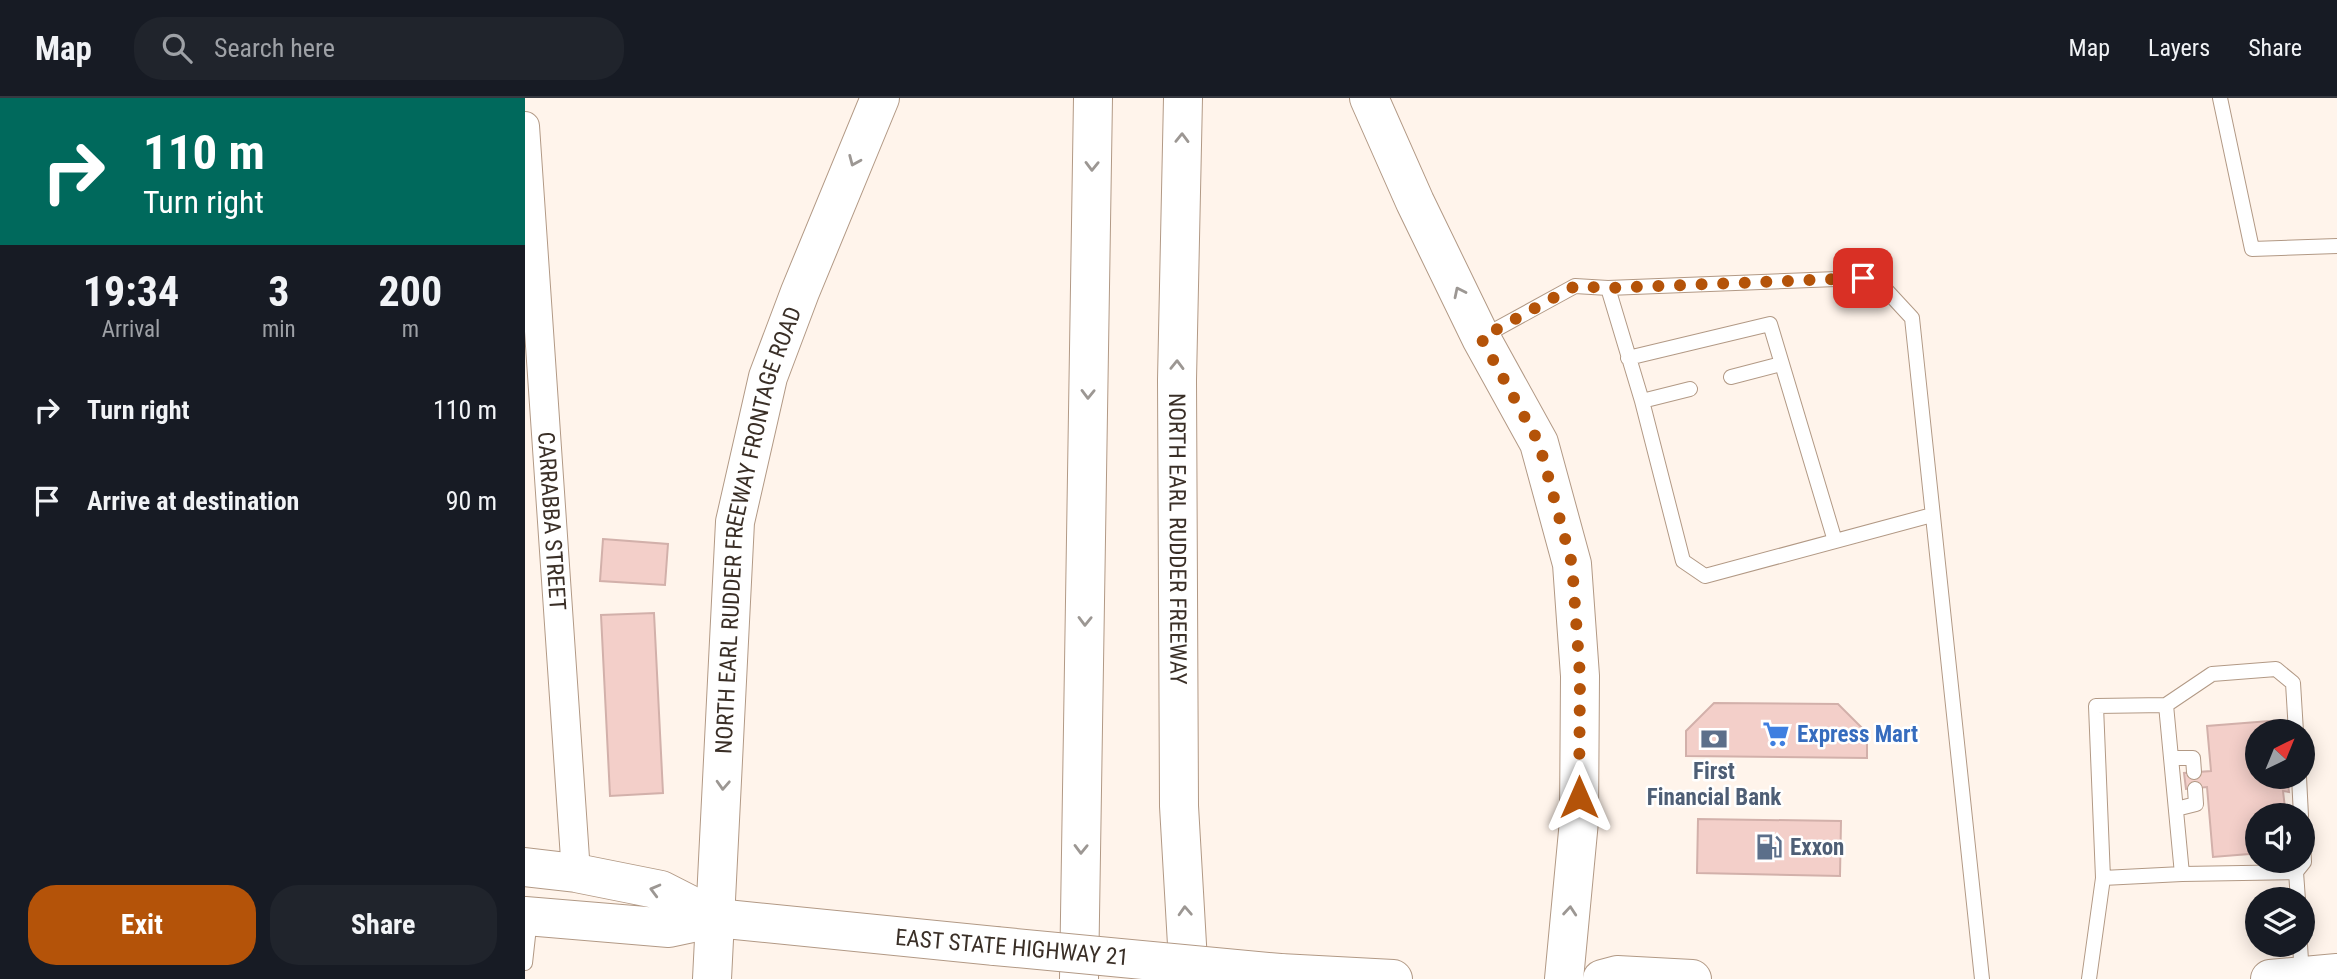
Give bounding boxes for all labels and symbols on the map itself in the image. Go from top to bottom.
one-way arrow [1174,132,1190,142]
one-way arrow [848,154,862,166]
one-way arrow [1084,161,1100,172]
pin [1833,248,1893,308]
one-way arrow [1453,287,1467,299]
street label: NORTH EARL RUDDER FREEWAY FRONTAGE ROAD [710,303,807,755]
one-way arrow [1170,359,1185,370]
one-way arrow [1080,389,1096,399]
street label: NORTH EARL RUDDER FREEWAY [1163,393,1191,685]
street label: CARRABBA STREET [532,431,571,611]
one-way arrow [1077,616,1092,627]
supermarket icon: Express Mart [1761,719,1791,749]
north arrow [2245,719,2315,789]
place label: Express Mart [1797,721,1918,748]
bank icon: First Financial Bank [1699,724,1729,754]
place label: First Financial Bank [1647,758,1782,811]
position arrow [1542,760,1616,834]
one-way arrow [715,779,730,790]
fuel station icon: Exxon [1754,832,1784,862]
place label: Exxon [1790,834,1844,861]
one-way arrow [1073,844,1089,854]
one-way arrow [649,883,661,898]
one-way arrow [1178,905,1193,916]
one-way arrow [1562,905,1577,916]
street label: EAST STATE HIGHWAY 21 [894,924,1130,971]

